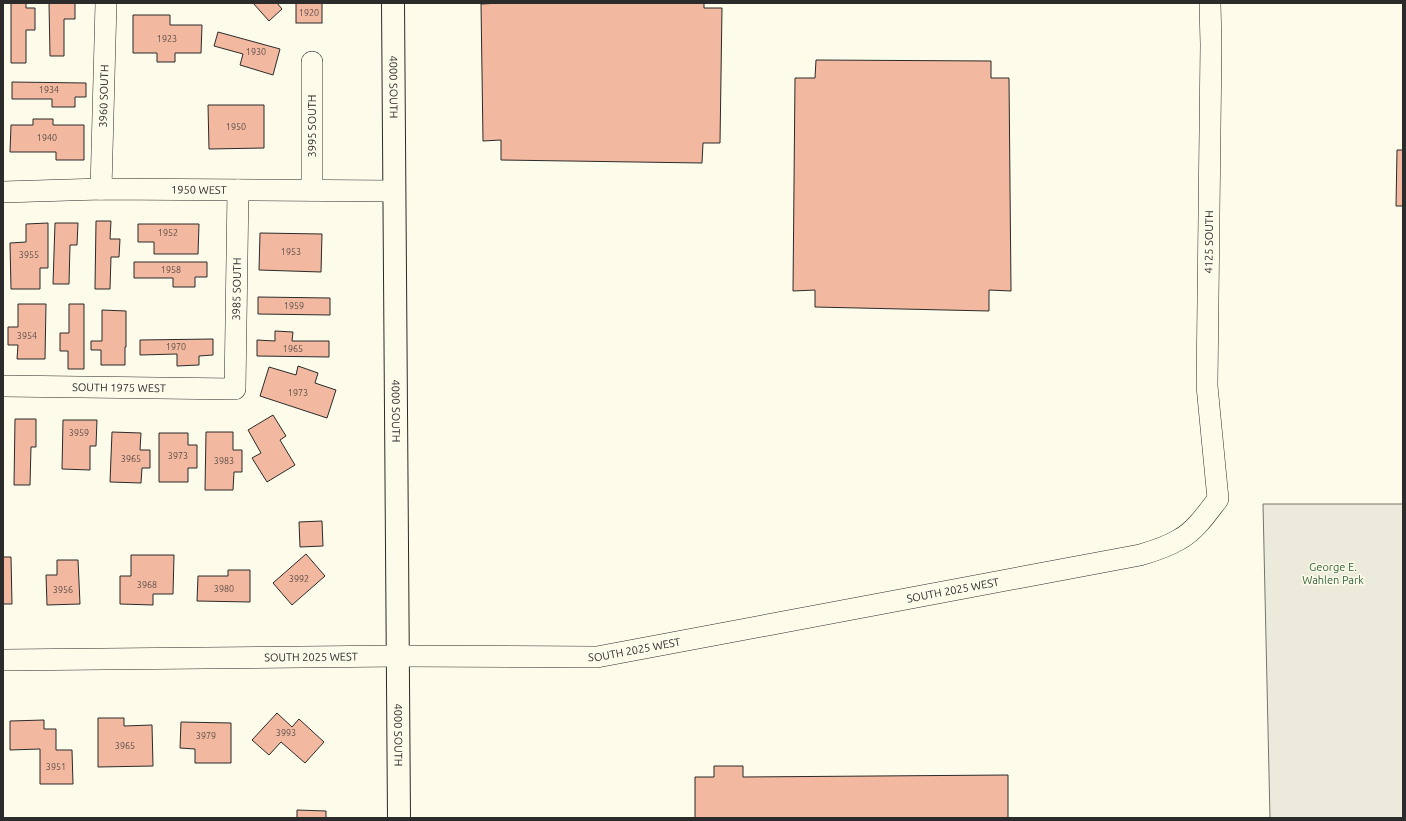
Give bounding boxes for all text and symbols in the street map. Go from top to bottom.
house number: 1920 [299,8,319,18]
house number: 1923 [157,34,177,44]
house number: 1930 [246,47,266,57]
street label: 4000 SOUTH [387,55,400,119]
street label: 3960 SOUTH [97,64,110,128]
house number: 1934 [39,85,59,95]
street label: 3995 SOUTH [306,95,318,157]
house number: 1950 [226,122,246,132]
house number: 1940 [37,133,57,143]
street label: 1950 WEST [171,183,227,196]
street label: 4125 SOUTH [1202,210,1215,273]
house number: 1952 [158,228,178,238]
house number: 1953 [281,247,301,257]
house number: 3955 [19,250,39,260]
street label: 3985 SOUTH [230,257,243,321]
house number: 1958 [161,265,181,275]
house number: 1959 [284,301,304,311]
house number: 3954 [17,331,37,341]
house number: 1970 [166,342,186,352]
house number: 1965 [283,344,303,354]
street label: 4000 SOUTH [390,379,402,443]
street label: SOUTH 1975 WEST [72,381,166,394]
house number: 1973 [288,388,308,398]
house number: 3959 [69,428,89,438]
house number: 3973 [168,451,188,461]
house number: 3965 [121,454,141,464]
house number: 3983 [214,456,234,466]
park label: George E. Wahlen Park [1302,561,1364,586]
house number: 3992 [289,574,309,584]
street label: SOUTH 2025 WEST [906,576,1000,605]
house number: 3968 [137,580,157,590]
house number: 3980 [214,584,234,594]
house number: 3956 [53,585,73,595]
street label: SOUTH 2025 WEST [588,635,682,663]
street label: SOUTH 2025 WEST [264,650,358,663]
street label: 4000 SOUTH [392,703,405,767]
house number: 3993 [276,728,296,738]
house number: 3979 [196,731,216,741]
house number: 3965 [115,741,135,751]
house number: 3951 [46,762,66,772]

